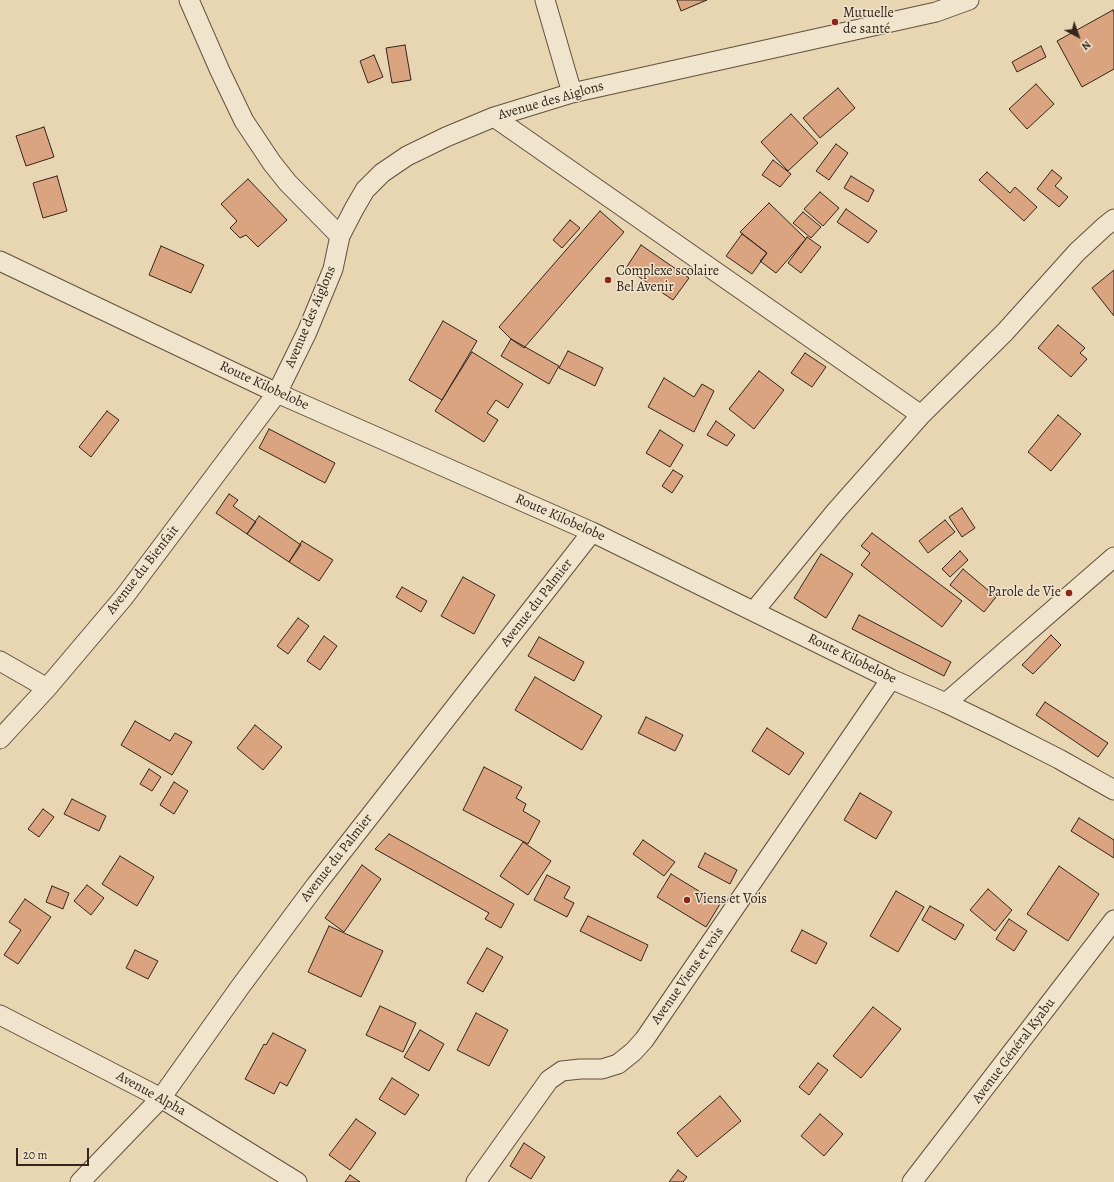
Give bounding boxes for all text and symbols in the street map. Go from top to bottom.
place label: Mutuelle de santé [843,6,894,38]
north arrow [1058,16,1098,56]
marker: Mutuelle de santé [830,17,840,27]
text: N [1078,37,1094,54]
street label: Avenue des Aiglons [496,78,606,124]
street label: Avenue des Aiglons [282,263,340,371]
place label: Complexe scolaire Bel Avenir [616,264,719,296]
marker: Complexe scolaire Bel Avenir [603,275,613,285]
street label: Route Kilobelobe [217,358,311,414]
street label: Route Kilobelobe [512,491,608,545]
street label: Avenue du Bienfait [103,522,183,618]
street label: Avenue du Palmier [497,556,577,650]
place label: Parole de Vie [988,585,1061,601]
marker: Parole de Vie [1064,588,1074,598]
street label: Route Kilobelobe [805,630,899,688]
street label: Avenue du Palmier [297,811,377,905]
place label: Viens et Vois [695,892,767,908]
marker: Viens et Vois [682,895,692,905]
street label: Avenue Viens et vois [648,924,728,1028]
street label: Avenue Général Kyabu [969,995,1059,1107]
street label: Avenue Alpha [113,1068,189,1120]
scale bar [18,1140,91,1166]
text: 20 m [23,1147,47,1163]

